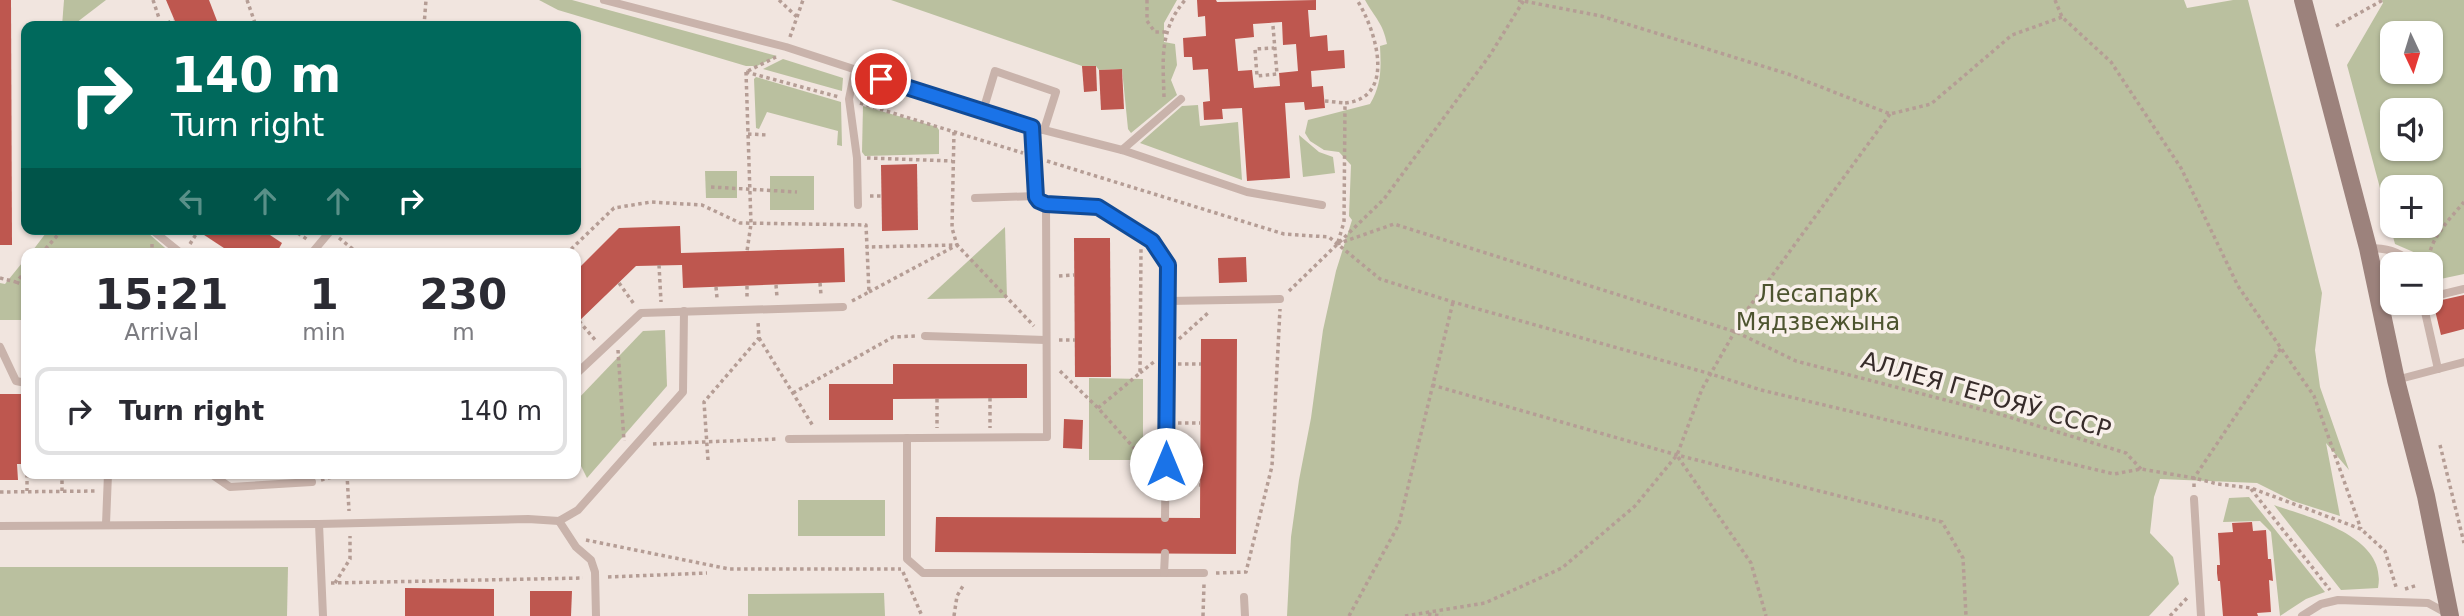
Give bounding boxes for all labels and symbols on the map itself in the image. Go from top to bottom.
north arrow [2380,21,2443,84]
pin [851,49,911,109]
park label: Лесапарк Мядзвежына [1736,280,1900,336]
street label: АЛЛЕЯ ГЕРОЯЎ СССР [1858,345,2115,444]
position arrow [1129,427,1203,501]

